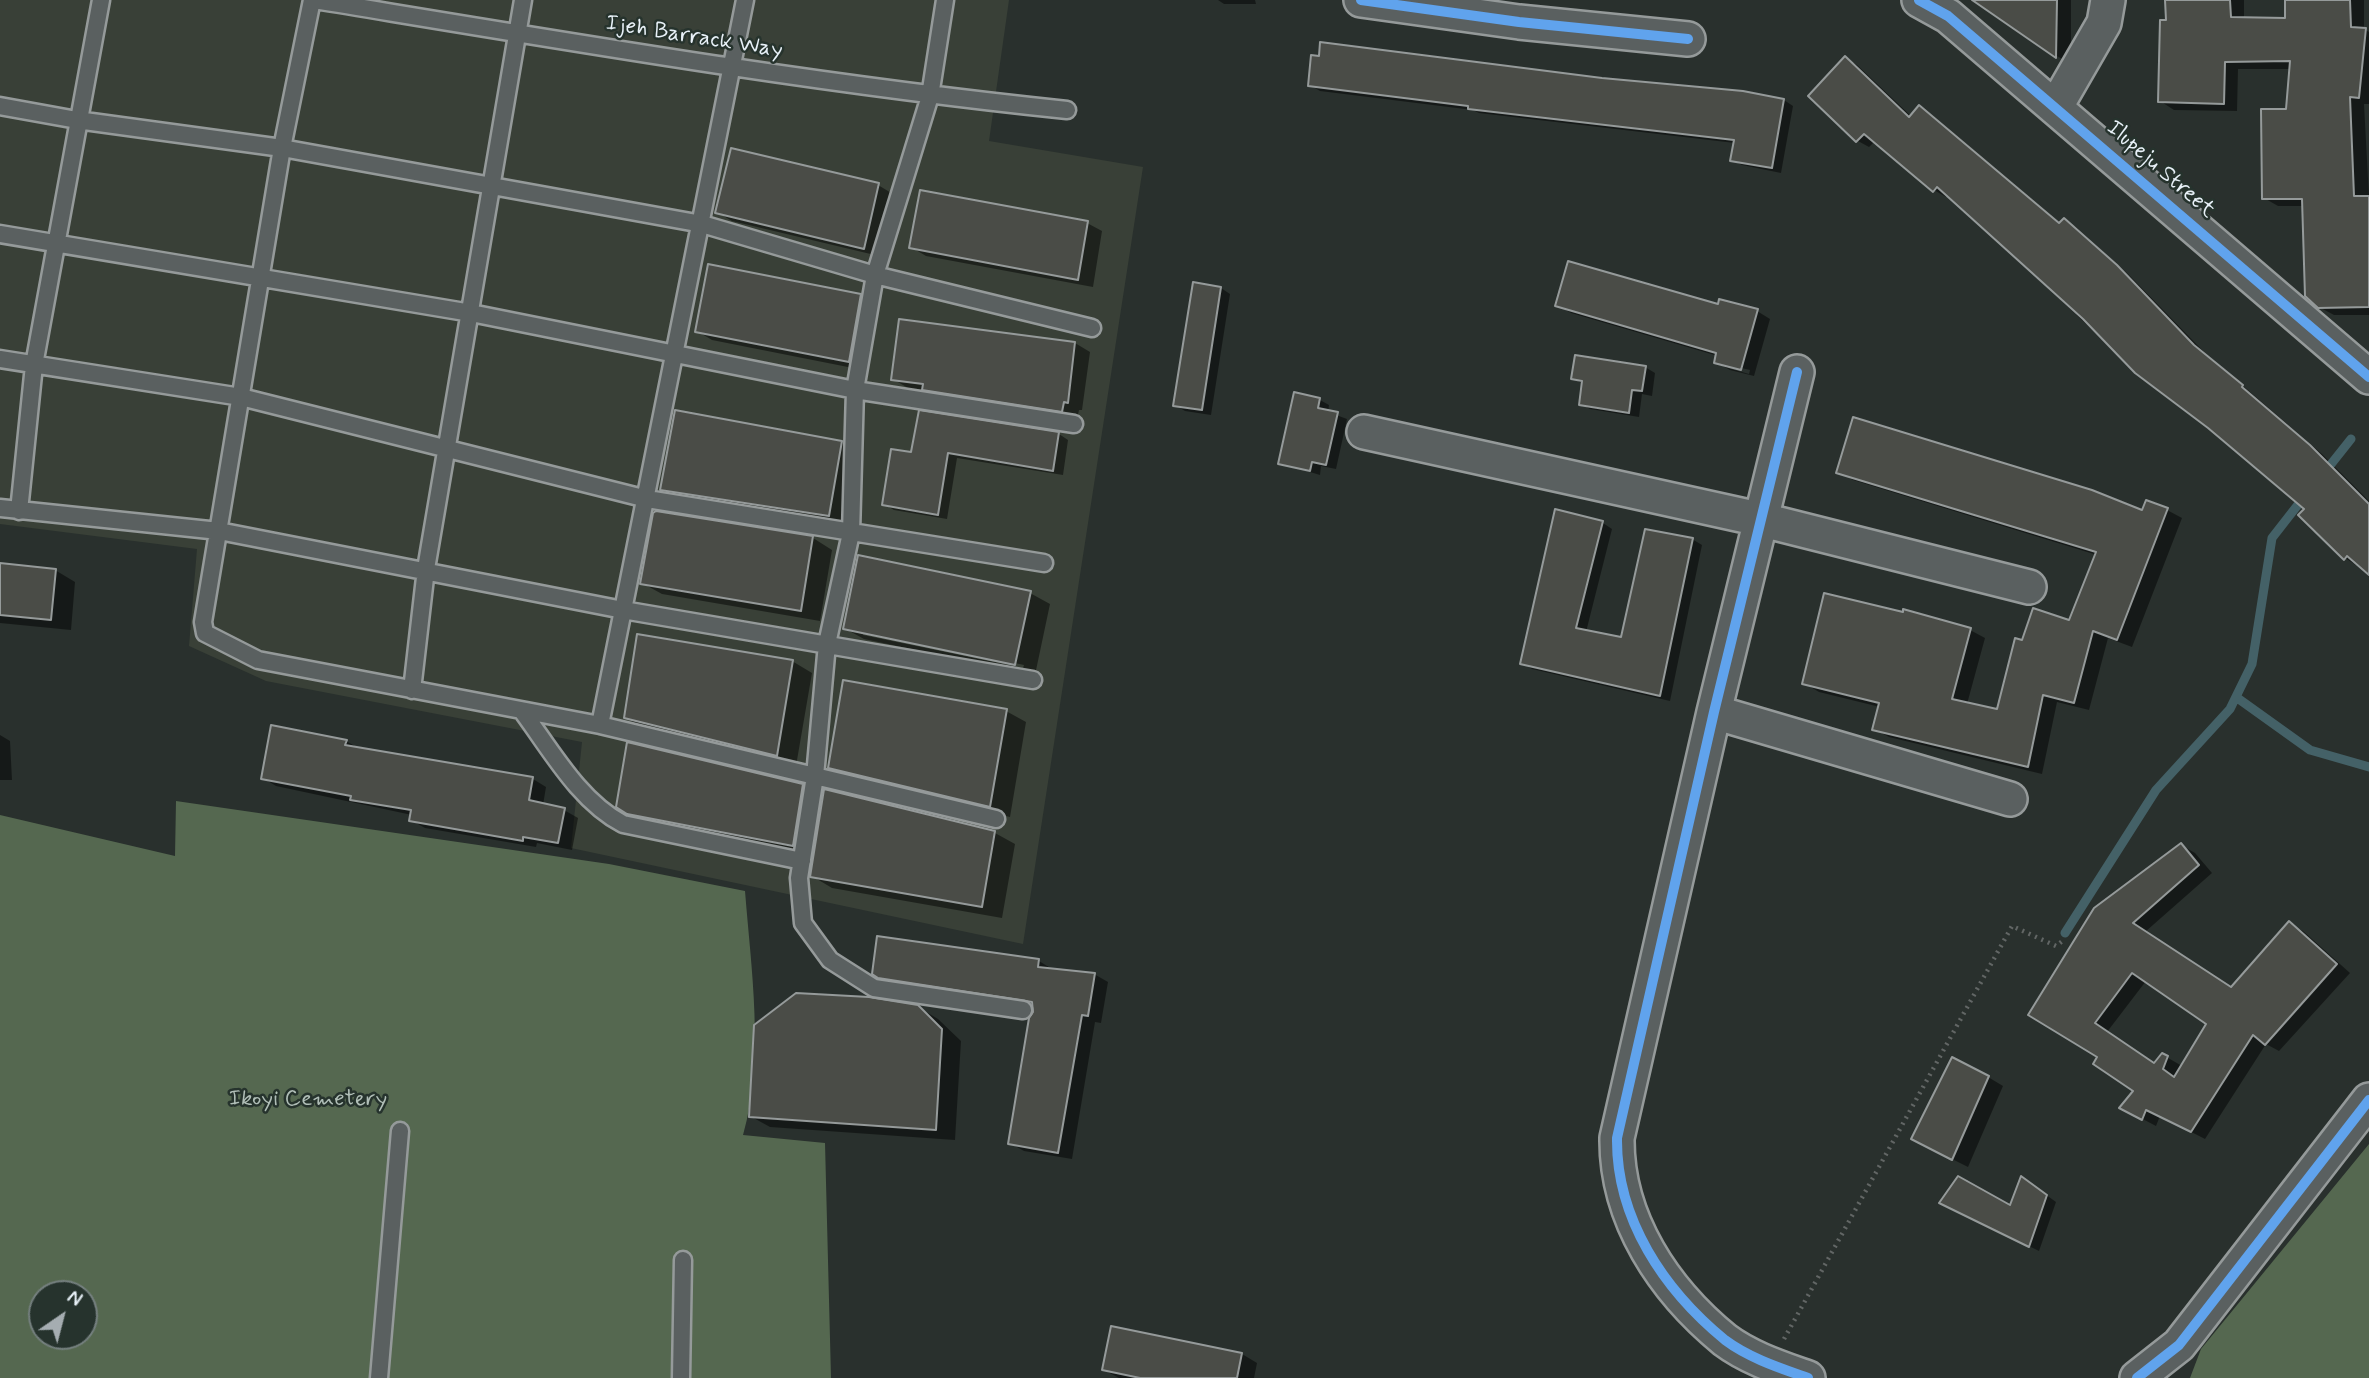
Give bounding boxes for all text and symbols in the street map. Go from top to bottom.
street label: Ijeh Barrack Way [604,10,784,66]
street label: Ilupeju Street [2100,115,2220,225]
park label: Ikoyi Cemetery [229,1086,387,1114]
north arrow [28,1280,98,1350]
text: N [62,1285,87,1313]

